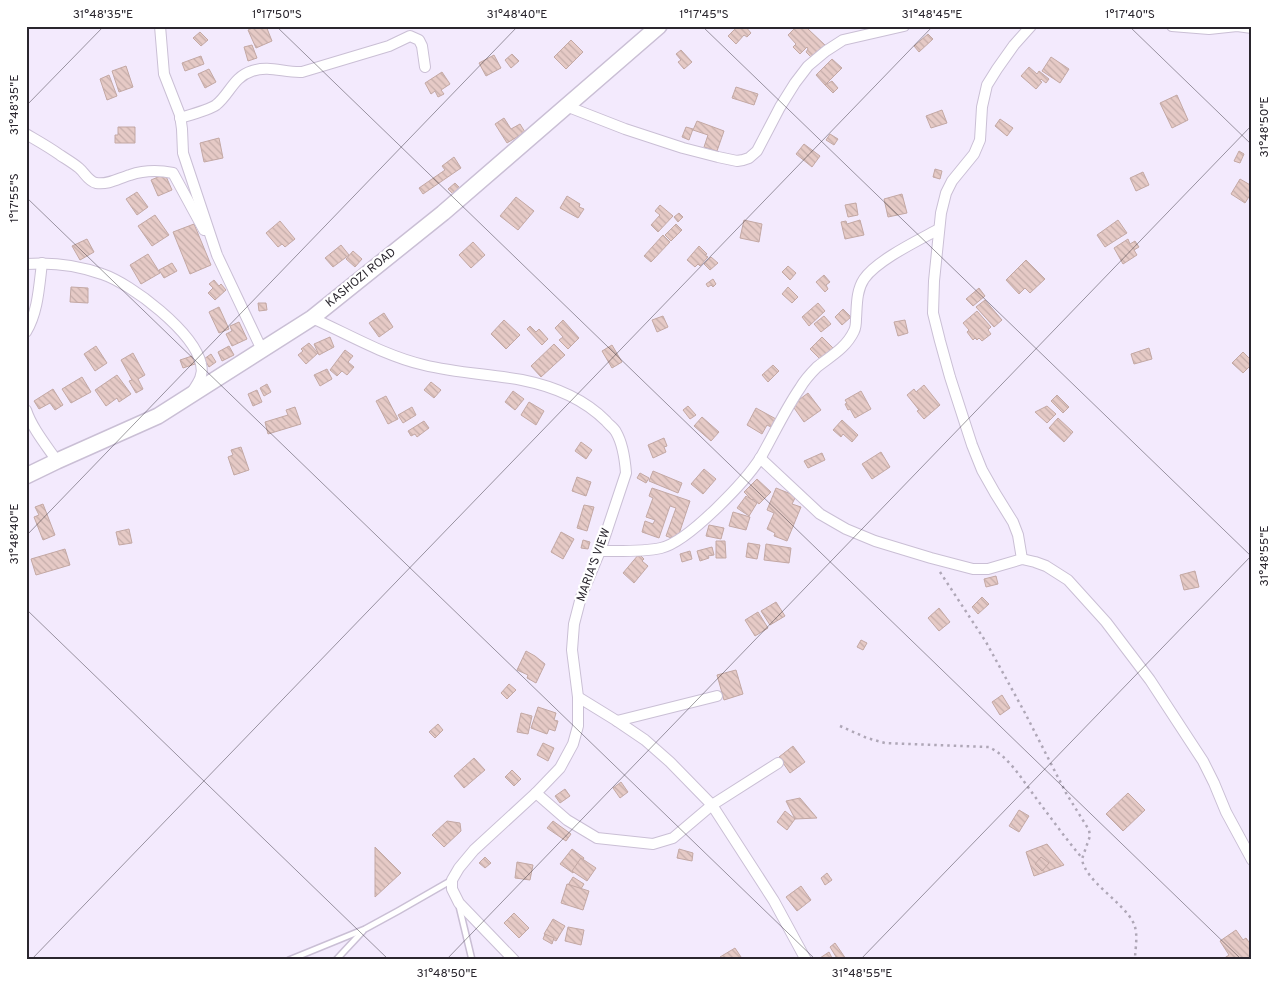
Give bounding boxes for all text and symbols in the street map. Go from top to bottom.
text: 31°48'35"E [73,7,133,23]
text: 1°17'50"S [252,7,302,23]
text: 31°48'40"E [486,7,548,23]
text: 1°17'45"S [679,7,729,23]
text: 31°48'45"E [902,7,962,23]
text: 1°17'40"S [1105,7,1155,23]
text: 31°48'35"E [7,75,23,135]
text: 31°48'50"E [1257,96,1273,158]
text: 1°17'55"S [7,173,23,223]
street label: KASHOZI ROAD [323,245,399,311]
text: 31°48'40"E [7,503,23,565]
street label: MARIA'S VIEW [573,526,615,604]
text: 31°48'55"E [1257,526,1273,586]
text: 31°48'50"E [416,966,478,982]
text: 31°48'55"E [832,966,892,982]

